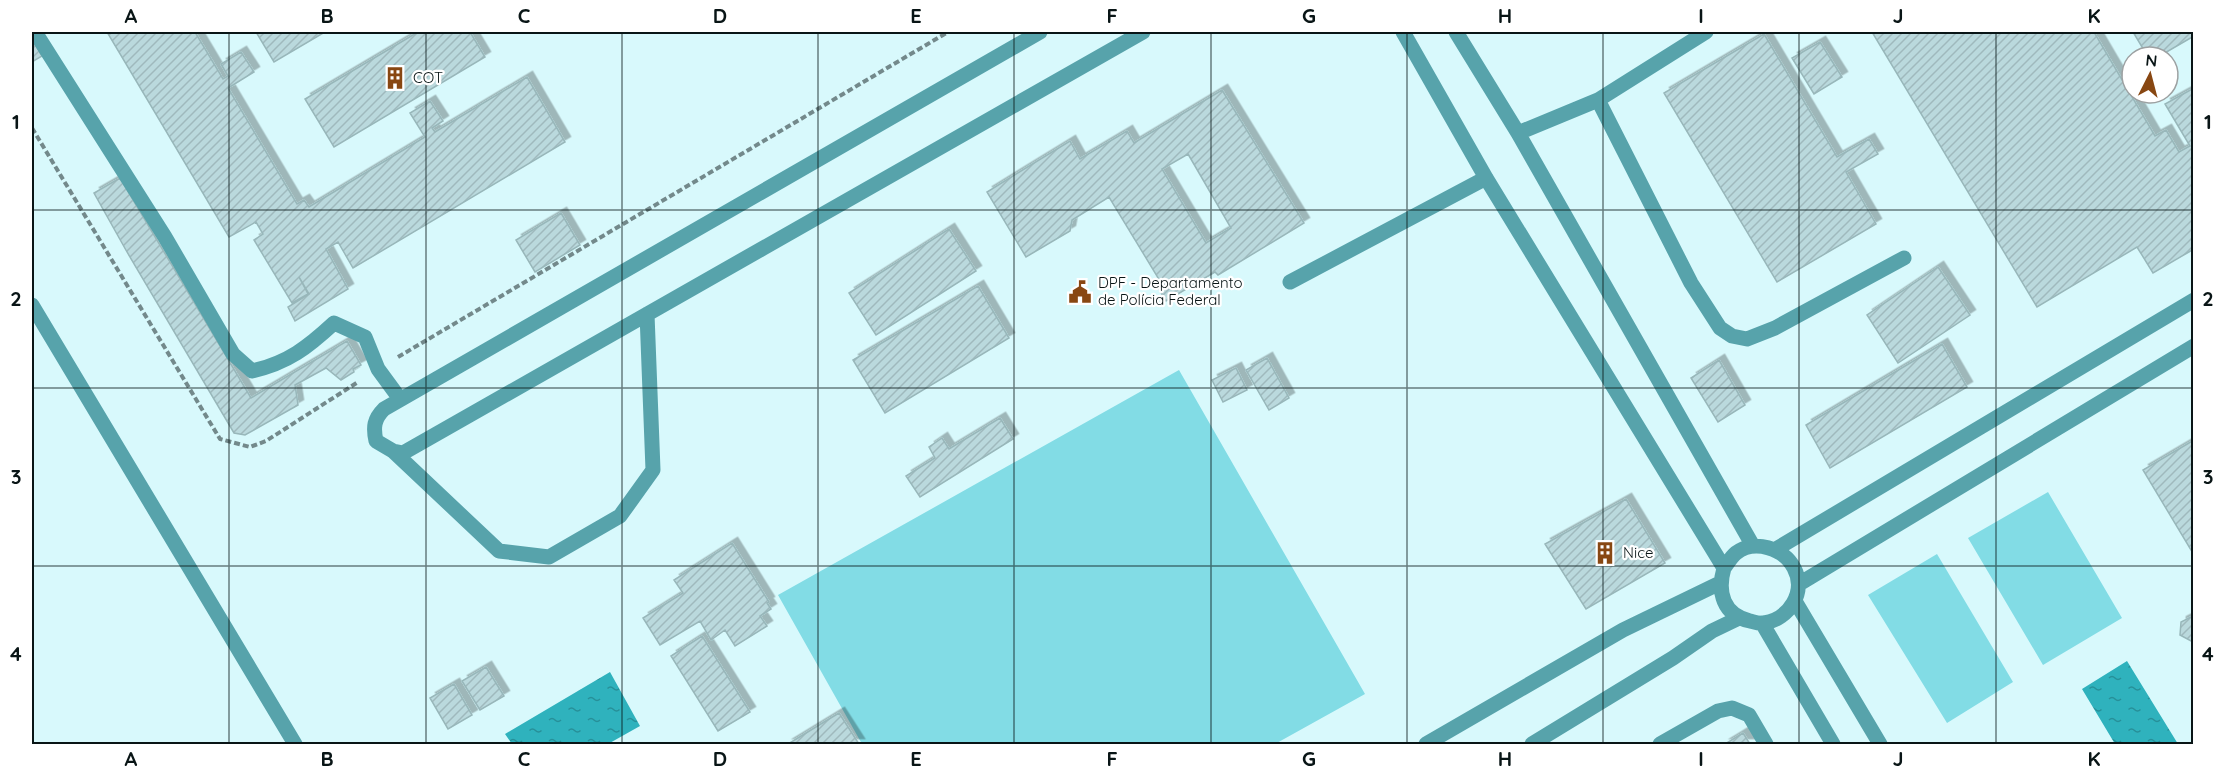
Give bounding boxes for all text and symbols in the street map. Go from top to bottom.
text: A [125,3,138,28]
text: B [320,3,334,28]
text: C [518,3,531,28]
text: D [713,3,727,28]
text: E [910,3,922,28]
text: F [1106,3,1118,28]
text: G [1302,3,1316,28]
text: H [1498,3,1512,28]
text: I [1698,3,1704,28]
text: J [1892,3,1904,28]
text: K [2087,3,2101,28]
north arrow [2120,45,2180,105]
text: N [2145,50,2158,71]
building icon: COT [382,65,408,91]
place label: COT [413,68,443,87]
text: 1 [12,109,20,134]
text: 1 [2204,109,2212,134]
place label: DPF - Departamento de Polícia Federal [1098,273,1243,309]
public building icon: DPF - Departamento de Polícia Federal [1067,279,1093,305]
text: 2 [10,286,22,311]
text: 2 [2202,286,2214,311]
text: 3 [11,464,21,489]
text: 3 [2203,464,2213,489]
building icon: Nice [1592,540,1618,566]
place label: Nice [1623,543,1653,562]
text: 4 [10,641,22,666]
text: 4 [2202,641,2214,666]
text: A [125,746,138,771]
text: B [320,746,334,771]
text: C [518,746,531,771]
text: D [713,746,727,771]
text: E [910,746,922,771]
text: F [1106,746,1118,771]
text: G [1302,746,1316,771]
text: H [1498,746,1512,771]
text: I [1698,746,1704,771]
text: J [1892,746,1904,771]
text: K [2087,746,2101,771]

